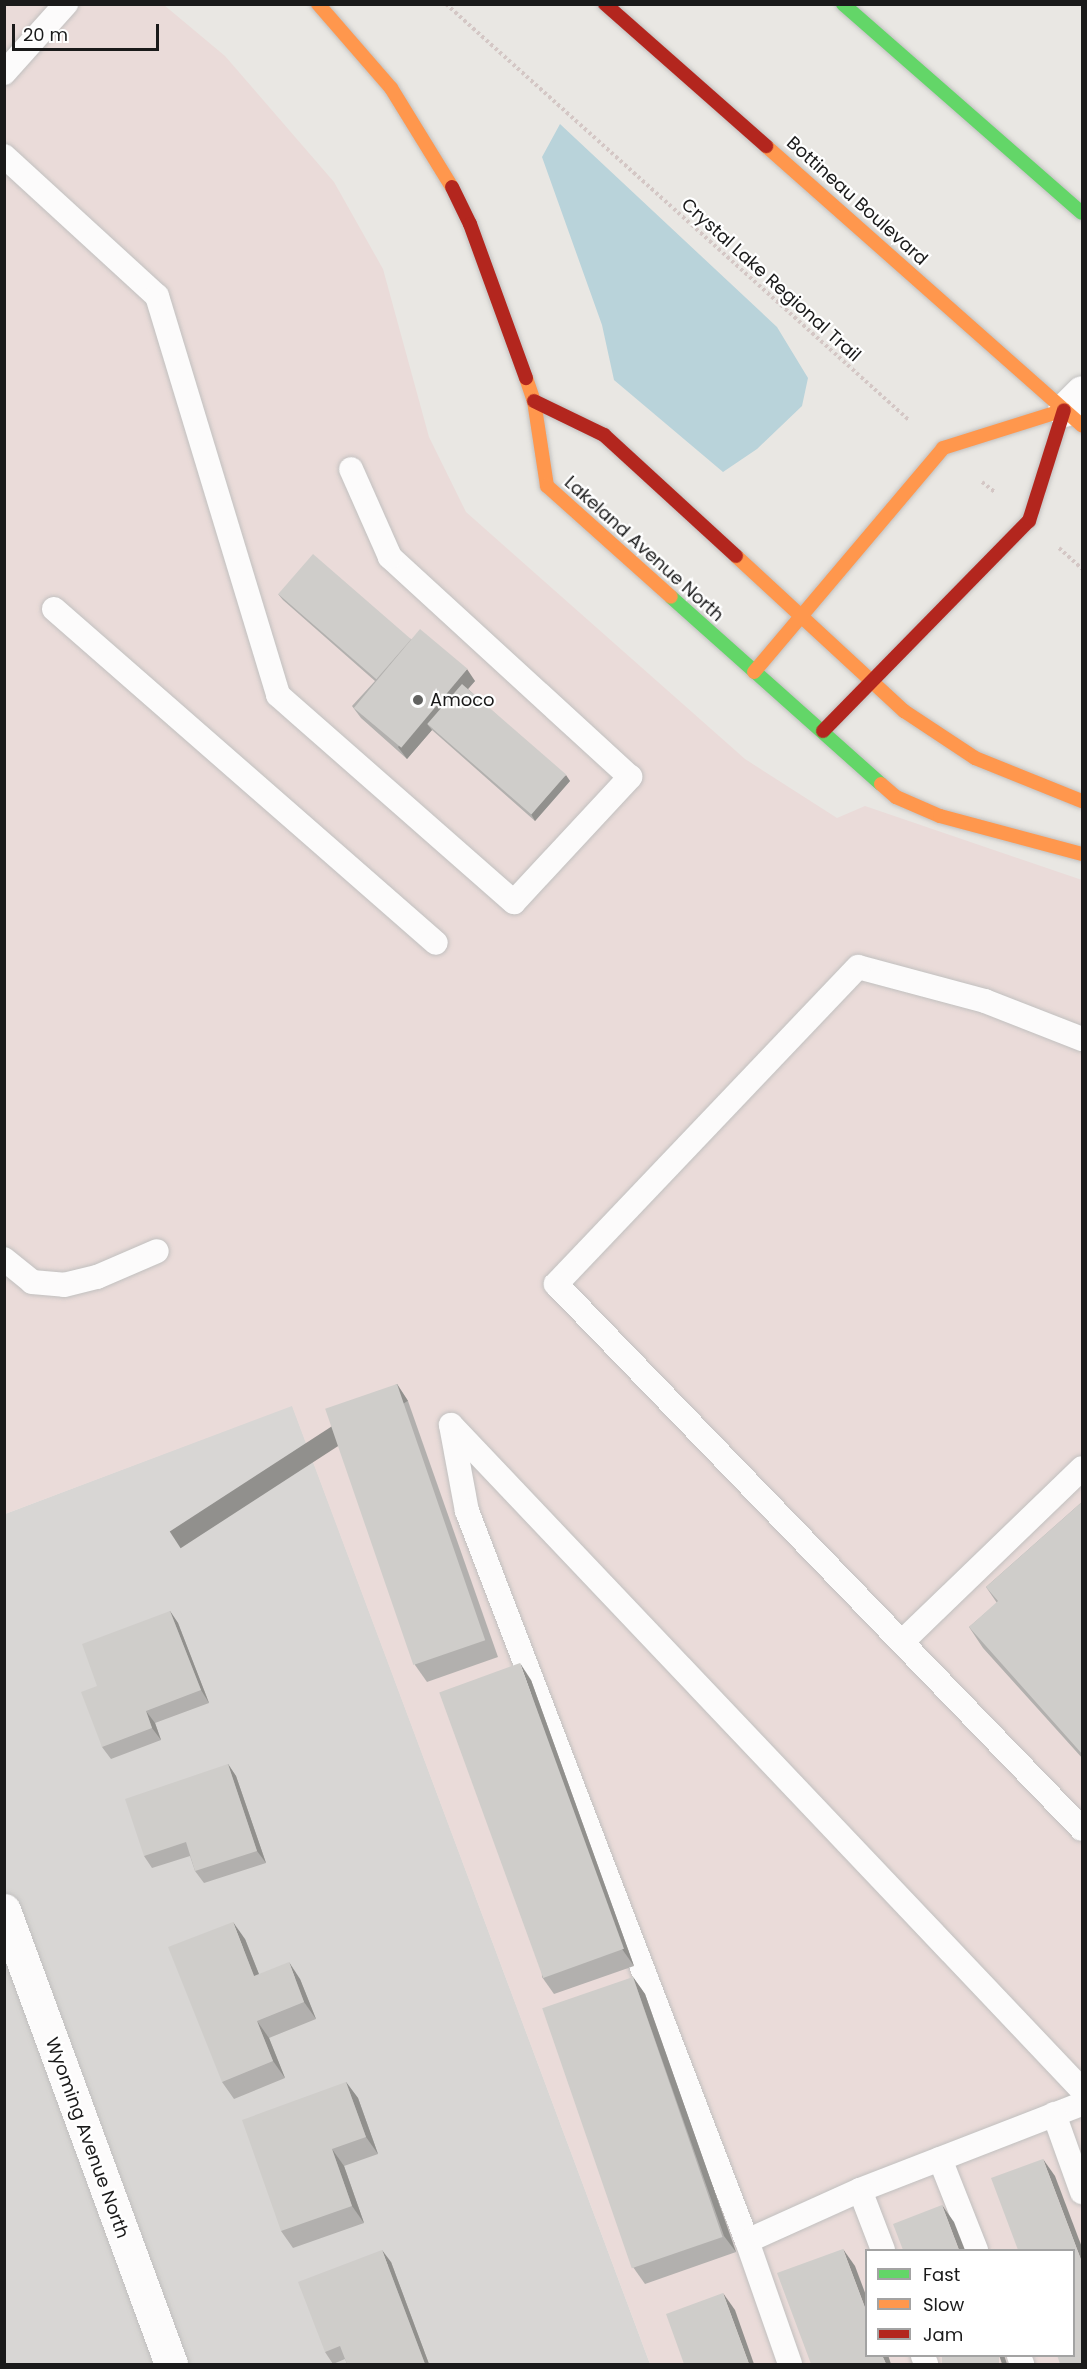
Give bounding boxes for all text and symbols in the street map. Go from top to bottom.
scale bar [15,12,162,50]
text: 20 m [23,22,68,47]
street label: Bottineau Boulevard [782,132,932,270]
street label: Crystal Lake Regional Trail [677,194,865,366]
street label: Lakeland Avenue North [560,472,728,626]
place label: Amoco [430,689,495,711]
marker: Amoco [411,693,425,707]
street label: Wyoming Avenue North [41,2035,133,2241]
legend [865,2249,1075,2357]
text: Fast [923,2262,960,2287]
text: Slow [923,2292,964,2317]
text: Jam [923,2322,963,2347]

